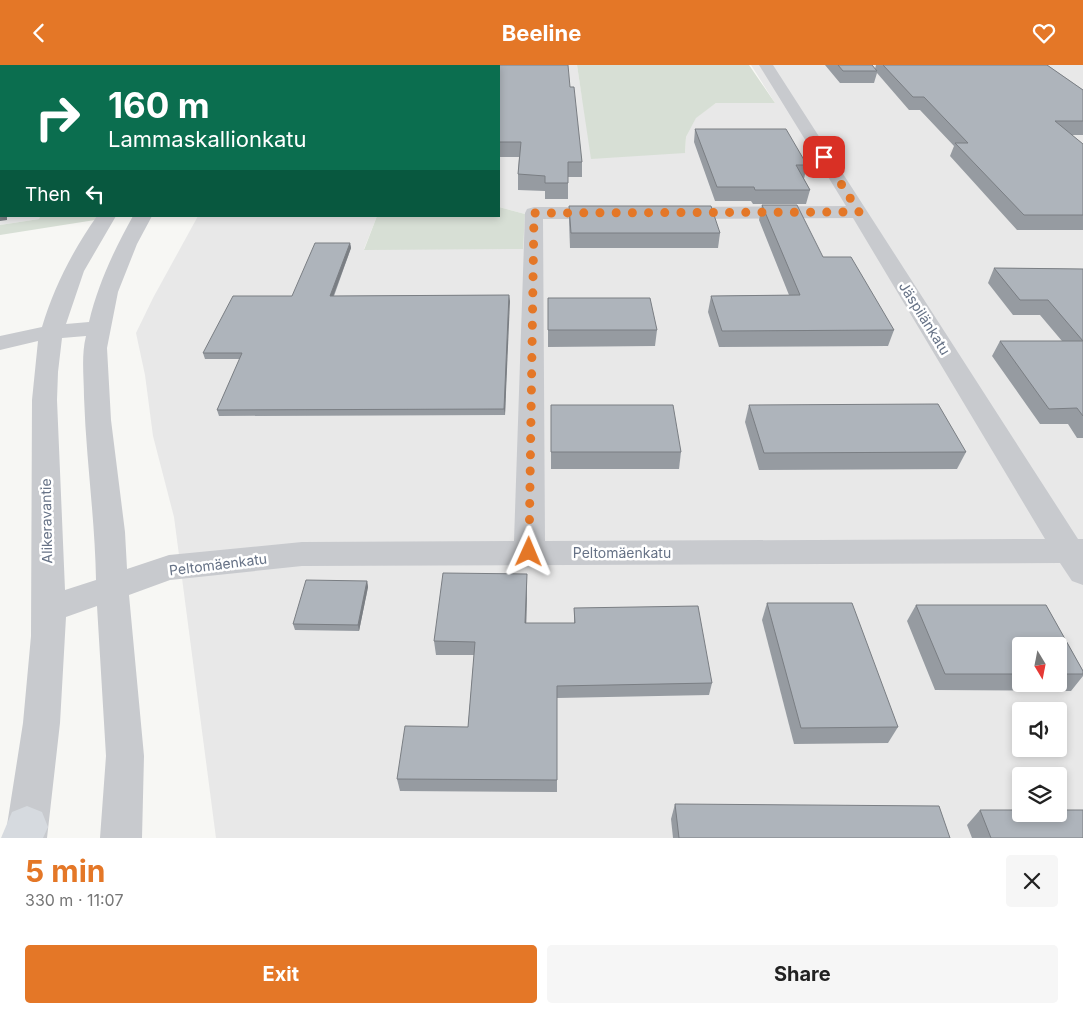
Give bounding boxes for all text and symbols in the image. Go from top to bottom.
icon: back [25,19,53,47]
icon: heart [1030,19,1058,47]
text: Beeline [502,20,581,46]
text: 160 m [108,84,210,126]
icon: right [25,85,90,150]
text: Lammaskallionkatu [108,126,307,152]
pin [803,136,845,178]
icon: arrive [810,143,838,171]
icon: left [81,180,109,208]
text: Then [25,183,71,206]
street label: Jäspilänkatu [896,278,954,358]
street label: Alikeravantie [37,478,55,564]
position arrow [502,525,554,577]
street label: Peltomäenkatu [573,544,671,561]
street label: Peltomäenkatu [168,550,268,578]
north arrow [1012,637,1068,693]
map controls [1012,637,1067,822]
button: sound [1012,702,1067,757]
button: layers [1012,767,1067,822]
text: 5 min [25,853,105,889]
button: close [1006,855,1058,907]
text: 330 m · 11:07 [25,890,123,910]
button: Exit [25,945,537,1003]
button: Share [547,945,1058,1003]

